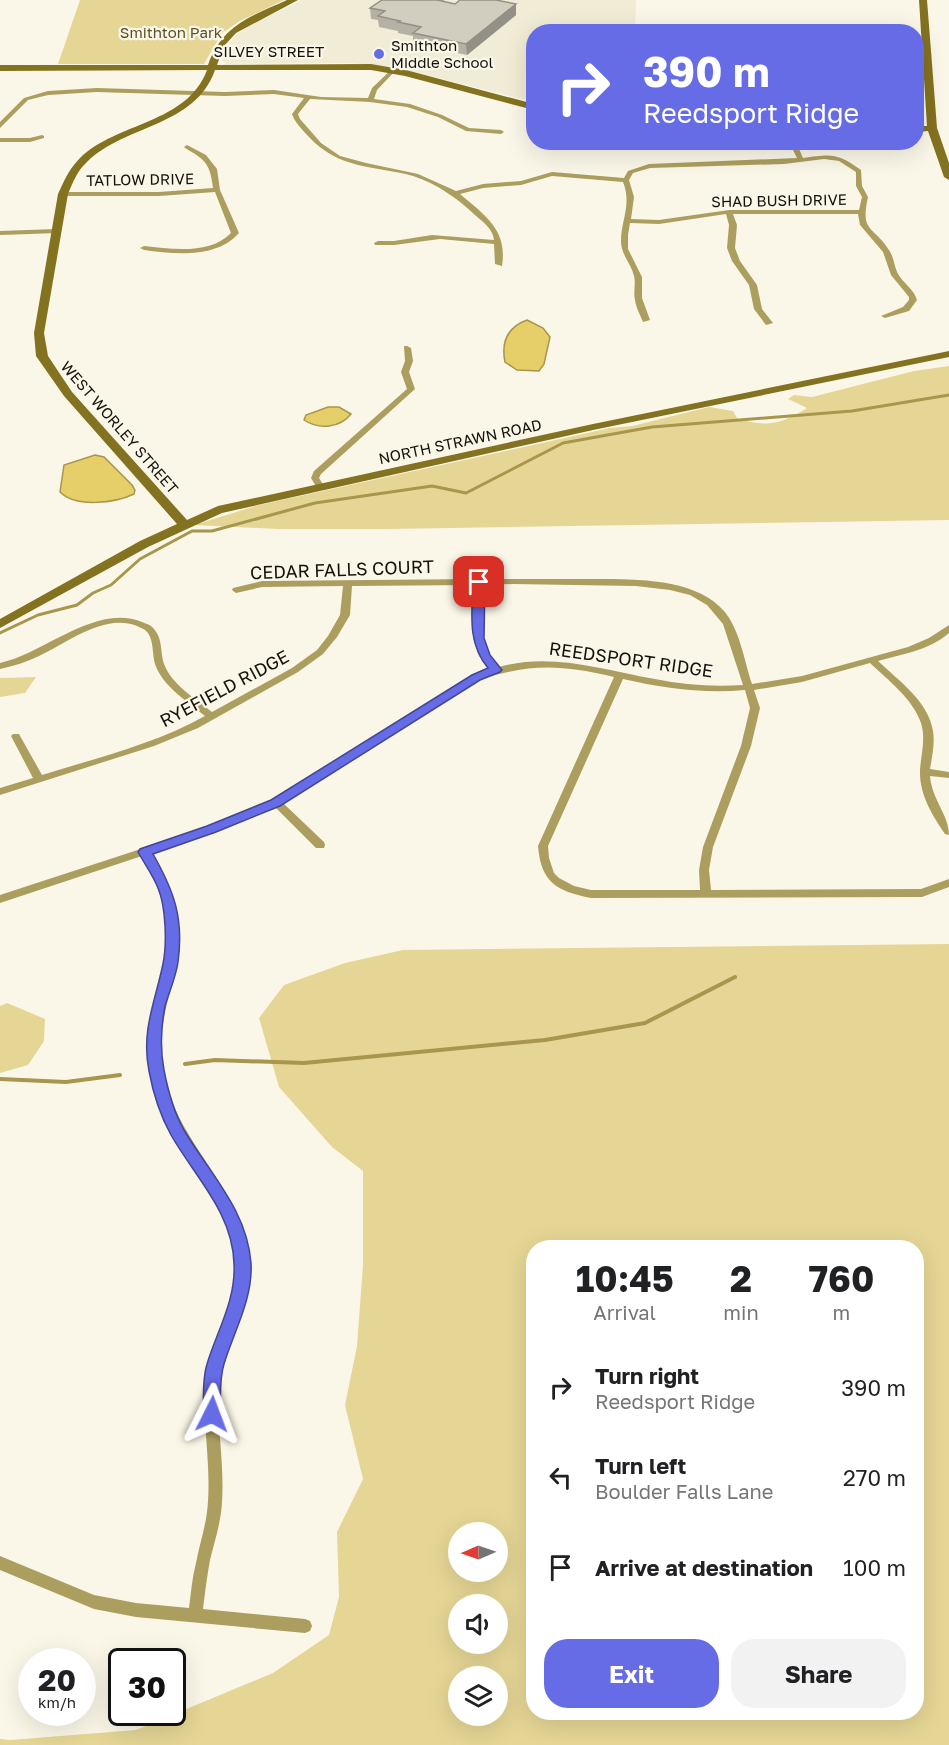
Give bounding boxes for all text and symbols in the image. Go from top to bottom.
park label: Smithton Park [120,23,223,41]
place label: Smithton Middle School [391,36,493,71]
street label: SILVEY STREET [214,42,324,60]
text: 390 m [643,46,770,96]
marker: Smithton Middle School [372,47,386,61]
icon: right [544,48,622,126]
text: Reedsport Ridge [643,97,859,129]
street label: TATLOW DRIVE [86,169,194,189]
street label: SHAD BUSH DRIVE [711,190,847,210]
street label: WEST WORLEY STREET [58,357,182,497]
street label: NORTH STRAWN ROAD [377,415,543,467]
street label: CEDAR FALLS COURT [250,555,434,583]
pin [453,556,504,607]
icon: arrive [462,565,495,598]
street label: REEDSPORT RIDGE [548,637,714,681]
street label: RYEFIELD RIDGE [156,645,292,731]
text: 10:45 [576,1257,674,1300]
text: 2 [730,1257,752,1300]
text: 760 [808,1257,874,1300]
text: Arrival [593,1300,656,1324]
text: min [723,1300,759,1324]
text: m [833,1300,850,1324]
text: Turn right [595,1362,699,1389]
icon: right [544,1371,577,1404]
text: 390 m [841,1374,906,1401]
position arrow [180,1382,244,1446]
text: Reedsport Ridge [595,1389,755,1413]
text: Turn left [595,1452,686,1479]
icon: left [544,1461,577,1494]
text: 270 m [843,1464,906,1491]
text: Boulder Falls Lane [595,1479,773,1503]
north arrow [448,1522,508,1582]
map controls [448,1522,508,1726]
icon: arrive [544,1551,577,1584]
text: Arrive at destination [595,1554,813,1581]
text: 100 m [843,1554,906,1581]
button: sound [448,1594,508,1654]
button: Exit [544,1639,719,1708]
button: Share [731,1639,906,1708]
speed limit sign: 30 [108,1648,186,1726]
text: 20 [38,1662,76,1698]
button: layers [448,1666,508,1726]
text: km/h [38,1693,76,1711]

